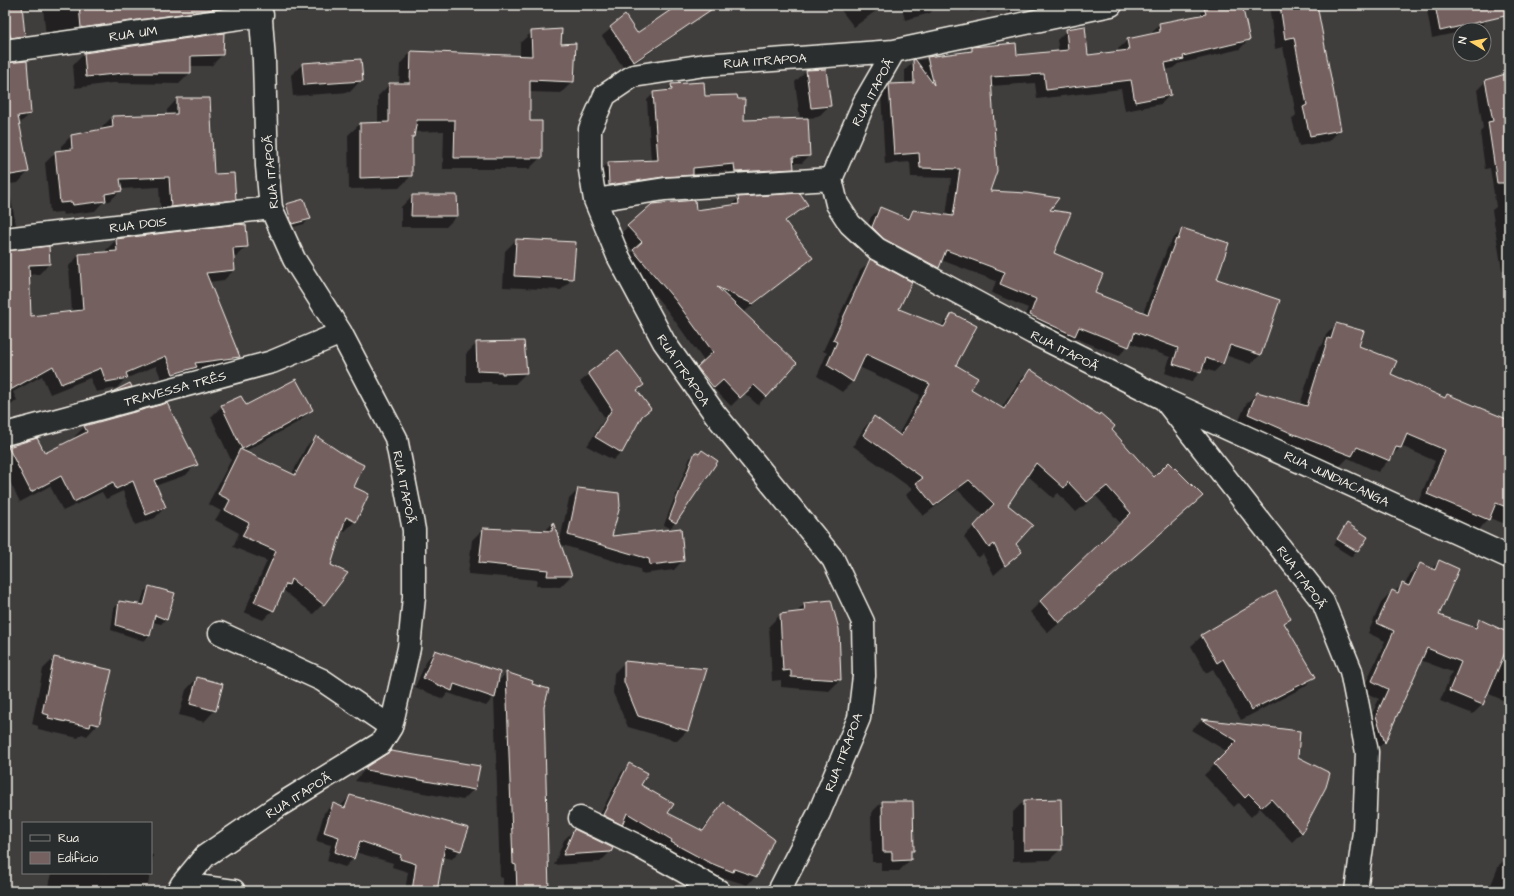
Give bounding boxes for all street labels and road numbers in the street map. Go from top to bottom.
street label: RUA UM [108,22,158,46]
street label: RUA ITRAPOA [723,49,808,73]
street label: RUA ITAPOÃ [848,55,898,129]
street label: RUA ITAPOÃ [259,134,283,209]
street label: RUA DOIS [108,213,168,237]
street label: RUA ITAPOÃ [1028,326,1102,376]
street label: RUA ITRAPOA [652,331,714,411]
street label: TRAVESSA TRÊS [122,367,228,411]
street label: RUA JUNDIACANGA [1281,447,1393,511]
street label: RUA ITAPOÃ [388,449,420,526]
street label: RUA ITAPOÃ [1272,542,1331,613]
street label: RUA ITRAPOA [821,710,867,794]
street label: RUA ITAPOÃ [262,768,335,823]

